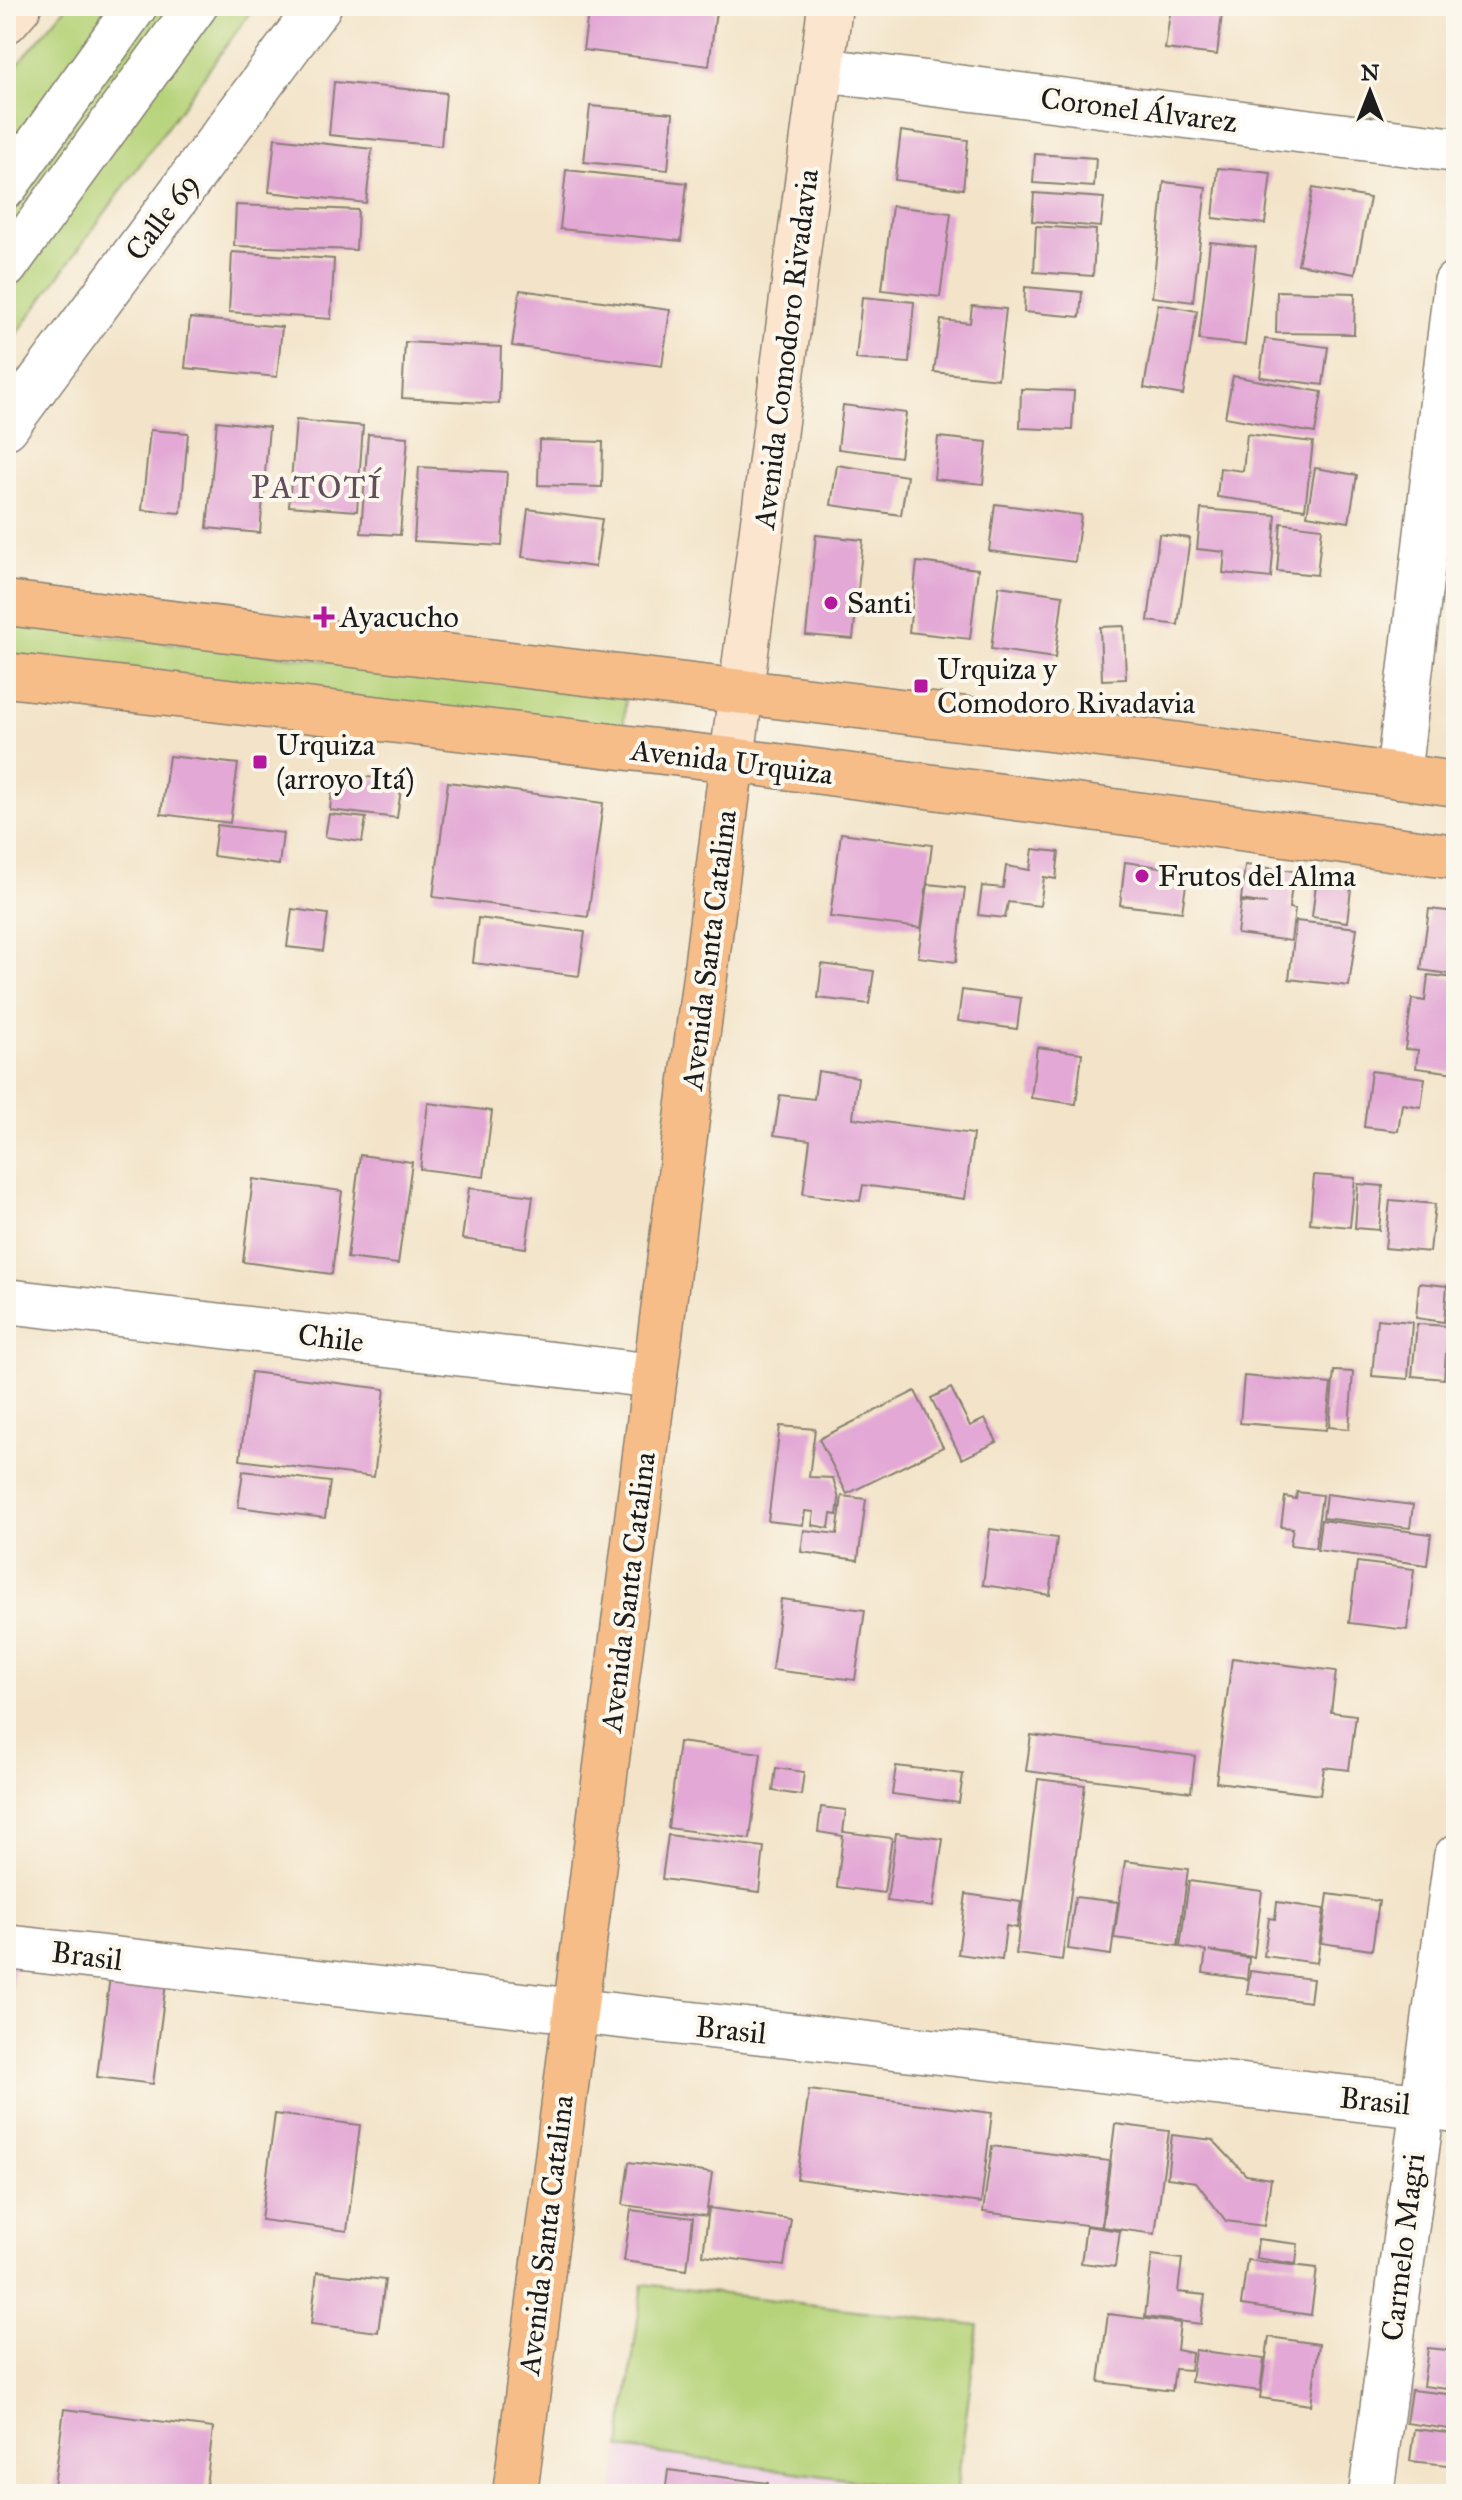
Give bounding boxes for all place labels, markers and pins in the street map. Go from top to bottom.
place label: Santi [847,585,912,621]
marker: Santi [822,594,840,612]
place label: Ayacucho [338,599,459,635]
marker: Ayacucho [315,608,333,626]
place label: Urquiza y Comodoro Rivadavia [937,651,1196,721]
marker: Urquiza y Comodoro Rivadavia [912,677,930,695]
place label: Urquiza (arroyo Itá) [276,727,414,798]
marker: Urquiza (arroyo Itá) [251,753,269,771]
place label: Frutos del Alma [1158,858,1356,894]
marker: Frutos del Alma [1133,867,1151,885]

